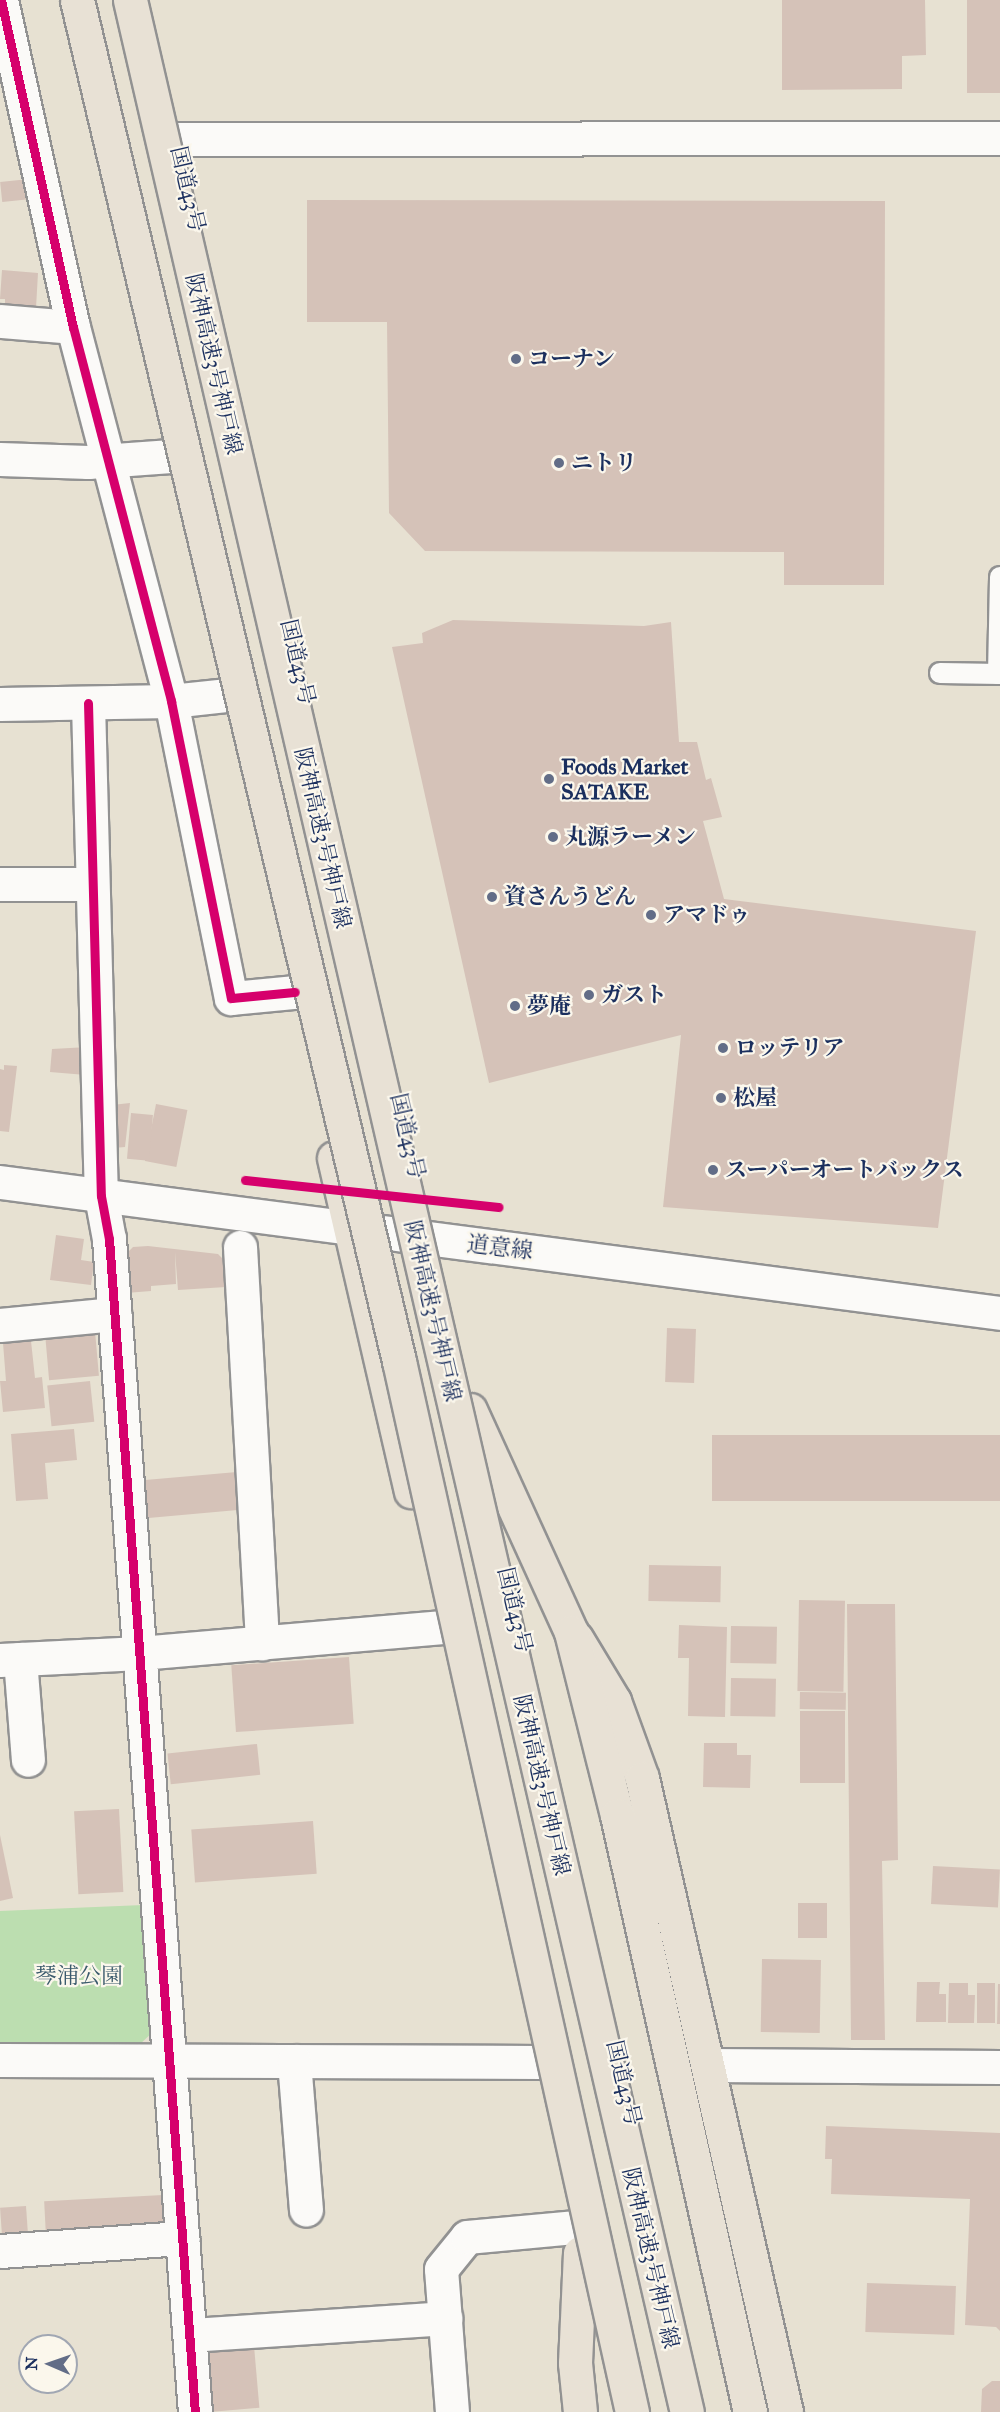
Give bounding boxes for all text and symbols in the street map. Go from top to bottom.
street label: 国道43号 [165,144,211,234]
street label: 阪神高速3号神戸線 [180,271,248,457]
place label: コーナン [528,346,616,372]
marker: コーナン [509,352,523,366]
place label: ニトリ [571,450,637,476]
marker: ニトリ [552,456,566,470]
street label: 国道43号 [275,617,321,707]
street label: 阪神高速3号神戸線 [289,745,357,931]
place label: Foods Market SATAKE [561,753,688,804]
marker: Foods Market SATAKE [542,772,556,786]
place label: 丸源ラーメン [565,824,697,850]
marker: 丸源ラーメン [546,830,560,844]
place label: 資さんうどん [504,884,636,910]
marker: 資さんうどん [485,890,499,904]
place label: アマドゥ [663,902,751,928]
marker: アマドゥ [644,908,658,922]
place label: ガスト [601,982,667,1008]
marker: ガスト [582,988,596,1002]
place label: 夢庵 [527,993,571,1019]
marker: 夢庵 [508,999,522,1013]
place label: ロッテリア [735,1035,845,1061]
marker: ロッテリア [716,1041,730,1055]
place label: 松屋 [733,1085,777,1111]
street label: 国道43号 [385,1091,431,1181]
marker: 松屋 [714,1091,728,1105]
place label: スーパーオートバックス [725,1157,966,1183]
marker: スーパーオートバックス [706,1163,720,1177]
street label: 阪神高速3号神戸線 [399,1218,467,1404]
street label: 道意線 [466,1230,534,1264]
street label: 国道43号 [492,1565,538,1655]
street label: 阪神高速3号神戸線 [508,1692,576,1878]
park label: 琴浦公園 [35,1963,123,1989]
street label: 国道43号 [601,2038,647,2128]
street label: 阪神高速3号神戸線 [617,2165,685,2351]
north arrow [18,2334,78,2394]
text: N [22,2356,41,2371]

